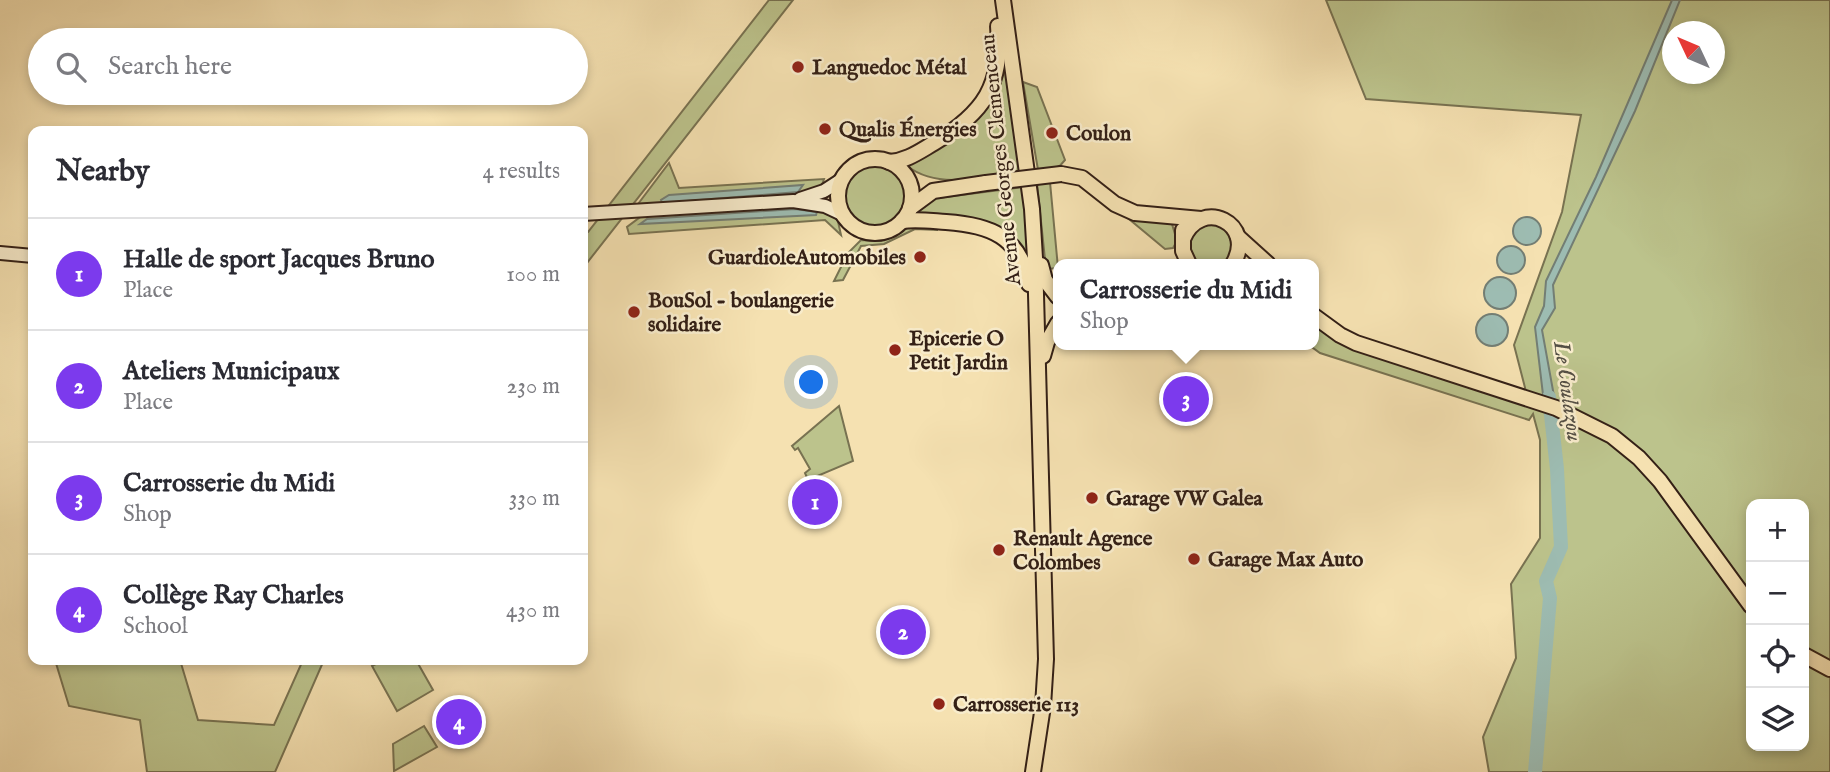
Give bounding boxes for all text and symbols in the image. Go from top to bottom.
north arrow [1662,21,1725,84]
search box [28,28,588,105]
street label: Avenue Georges Clemenceau [975,33,1028,288]
icon: search [52,48,90,86]
text: Search here [108,50,232,83]
place label: Languedoc Métal [812,55,968,82]
marker: Languedoc Métal [790,59,806,75]
place label: Qualis Énergies [839,116,977,144]
marker: Qualis Énergies [817,121,833,137]
place label: Coulon [1066,121,1131,148]
marker: Coulon [1044,125,1060,141]
text: Nearby [56,153,149,191]
text: 4 results [482,157,560,186]
text: Halle de sport Jacques Bruno [123,243,435,276]
place label: GuardioleAutomobiles [708,245,906,272]
marker: GuardioleAutomobiles [912,249,928,265]
popup [1053,259,1319,350]
text: 1 [75,260,83,289]
text: 100 m [506,260,560,289]
text: Carrosserie du Midi [1080,274,1292,307]
text: Place [123,276,173,305]
place label: BouSol - boulangerie solidaire [648,288,834,339]
marker: BouSol - boulangerie solidaire [626,304,642,320]
text: Shop [1080,307,1129,336]
place label: Epicerie O Petit Jardin [909,326,1008,377]
water label: Le Coulazou [1546,338,1589,443]
marker: Epicerie O Petit Jardin [887,342,903,358]
text: Ateliers Municipaux [123,355,340,388]
your location [794,365,828,399]
text: 2 [74,372,84,401]
text: 230 m [507,372,560,401]
pin: 3 [1163,373,1209,425]
text: Place [123,388,173,417]
text: Carrosserie du Midi [123,467,335,500]
pin: 1 [792,476,838,528]
text: 3 [75,484,83,513]
text: 330 m [509,484,560,513]
place label: Garage VW Galea [1106,486,1264,513]
marker: Garage VW Galea [1084,490,1100,506]
map controls [1746,499,1809,751]
button: + [1746,499,1809,562]
text: Shop [123,500,172,529]
place label: Renault Agence Colombes [1013,526,1153,577]
marker: Renault Agence Colombes [991,542,1007,558]
place label: Garage Max Auto [1208,547,1364,574]
marker: Garage Max Auto [1186,551,1202,567]
button: − [1746,562,1809,625]
text: Collège Ray Charles [123,579,344,612]
text: 4 [73,596,85,625]
text: 430 m [506,596,560,625]
pin: 2 [880,606,926,658]
text: School [123,612,188,641]
button: locate [1746,625,1809,688]
button: layers [1746,688,1809,751]
place label: Carrosserie 113 [953,692,1079,719]
pin: 4 [436,696,482,748]
marker: Carrosserie 113 [931,696,947,712]

